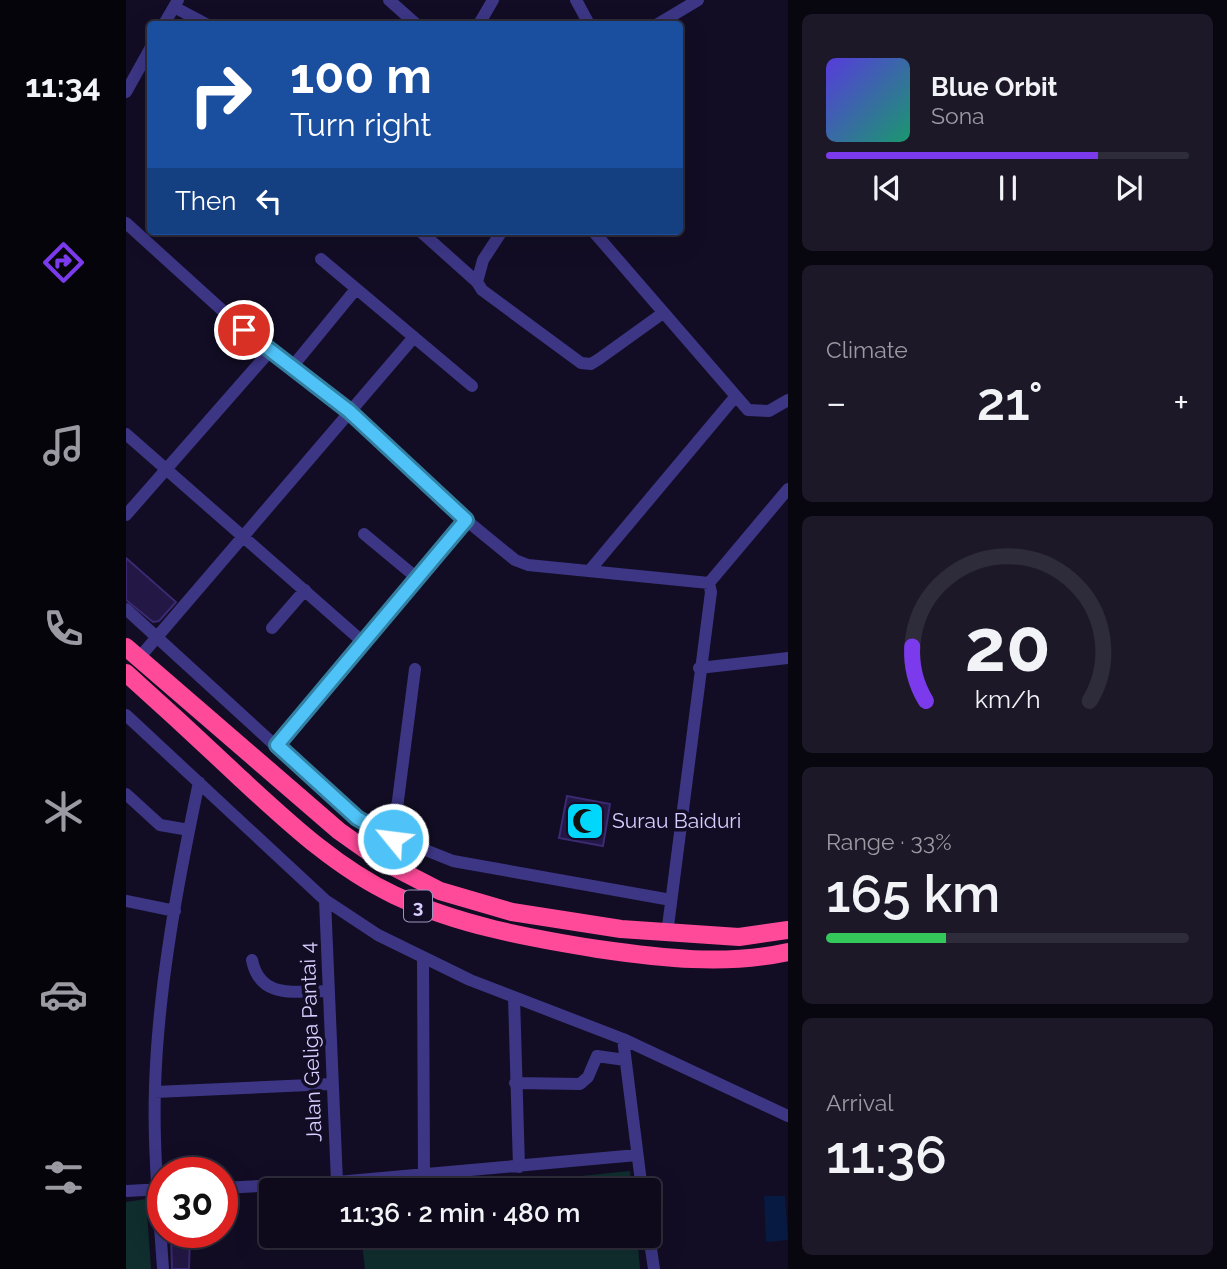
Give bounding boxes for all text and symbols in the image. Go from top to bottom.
text: 100 m [290,47,432,104]
icon: right [175,49,266,140]
text: 11:34 [25,67,101,104]
text: Blue Orbit [931,72,1058,102]
text: Sona [931,102,985,129]
text: Turn right [290,106,431,143]
icon: previous [868,169,906,207]
icon: pause [989,169,1027,207]
icon: next [1110,169,1148,207]
icon: left [250,182,288,220]
text: Then [175,186,236,216]
icon: directions [39,238,88,287]
pin [214,300,274,360]
icon: arrive [225,311,263,349]
text: Climate [826,336,908,363]
text: 21° [977,371,1043,432]
text: − [826,380,846,425]
text: + [1173,380,1189,425]
icon: music [39,421,88,470]
text: 20 [965,603,1050,688]
icon: phone [39,604,88,653]
text: km/h [975,683,1040,713]
icon: climate [39,787,88,836]
mosque icon: Surau Baiduri [564,800,606,842]
position arrow [356,802,430,876]
place label: Surau Baiduri [612,808,741,833]
text: Range · 33% [826,828,952,855]
text: 165 km [826,863,1000,924]
road number: 3 [404,890,432,922]
street label: Jalan Geliga Pantai 4 [295,942,326,1142]
icon: car [39,970,88,1019]
text: Arrival [826,1089,893,1116]
text: 11:36 [826,1124,947,1185]
icon: filters [39,1153,88,1202]
speed limit sign: 30 [147,1157,238,1248]
text: 11:36 · 2 min · 480 m [340,1198,580,1228]

